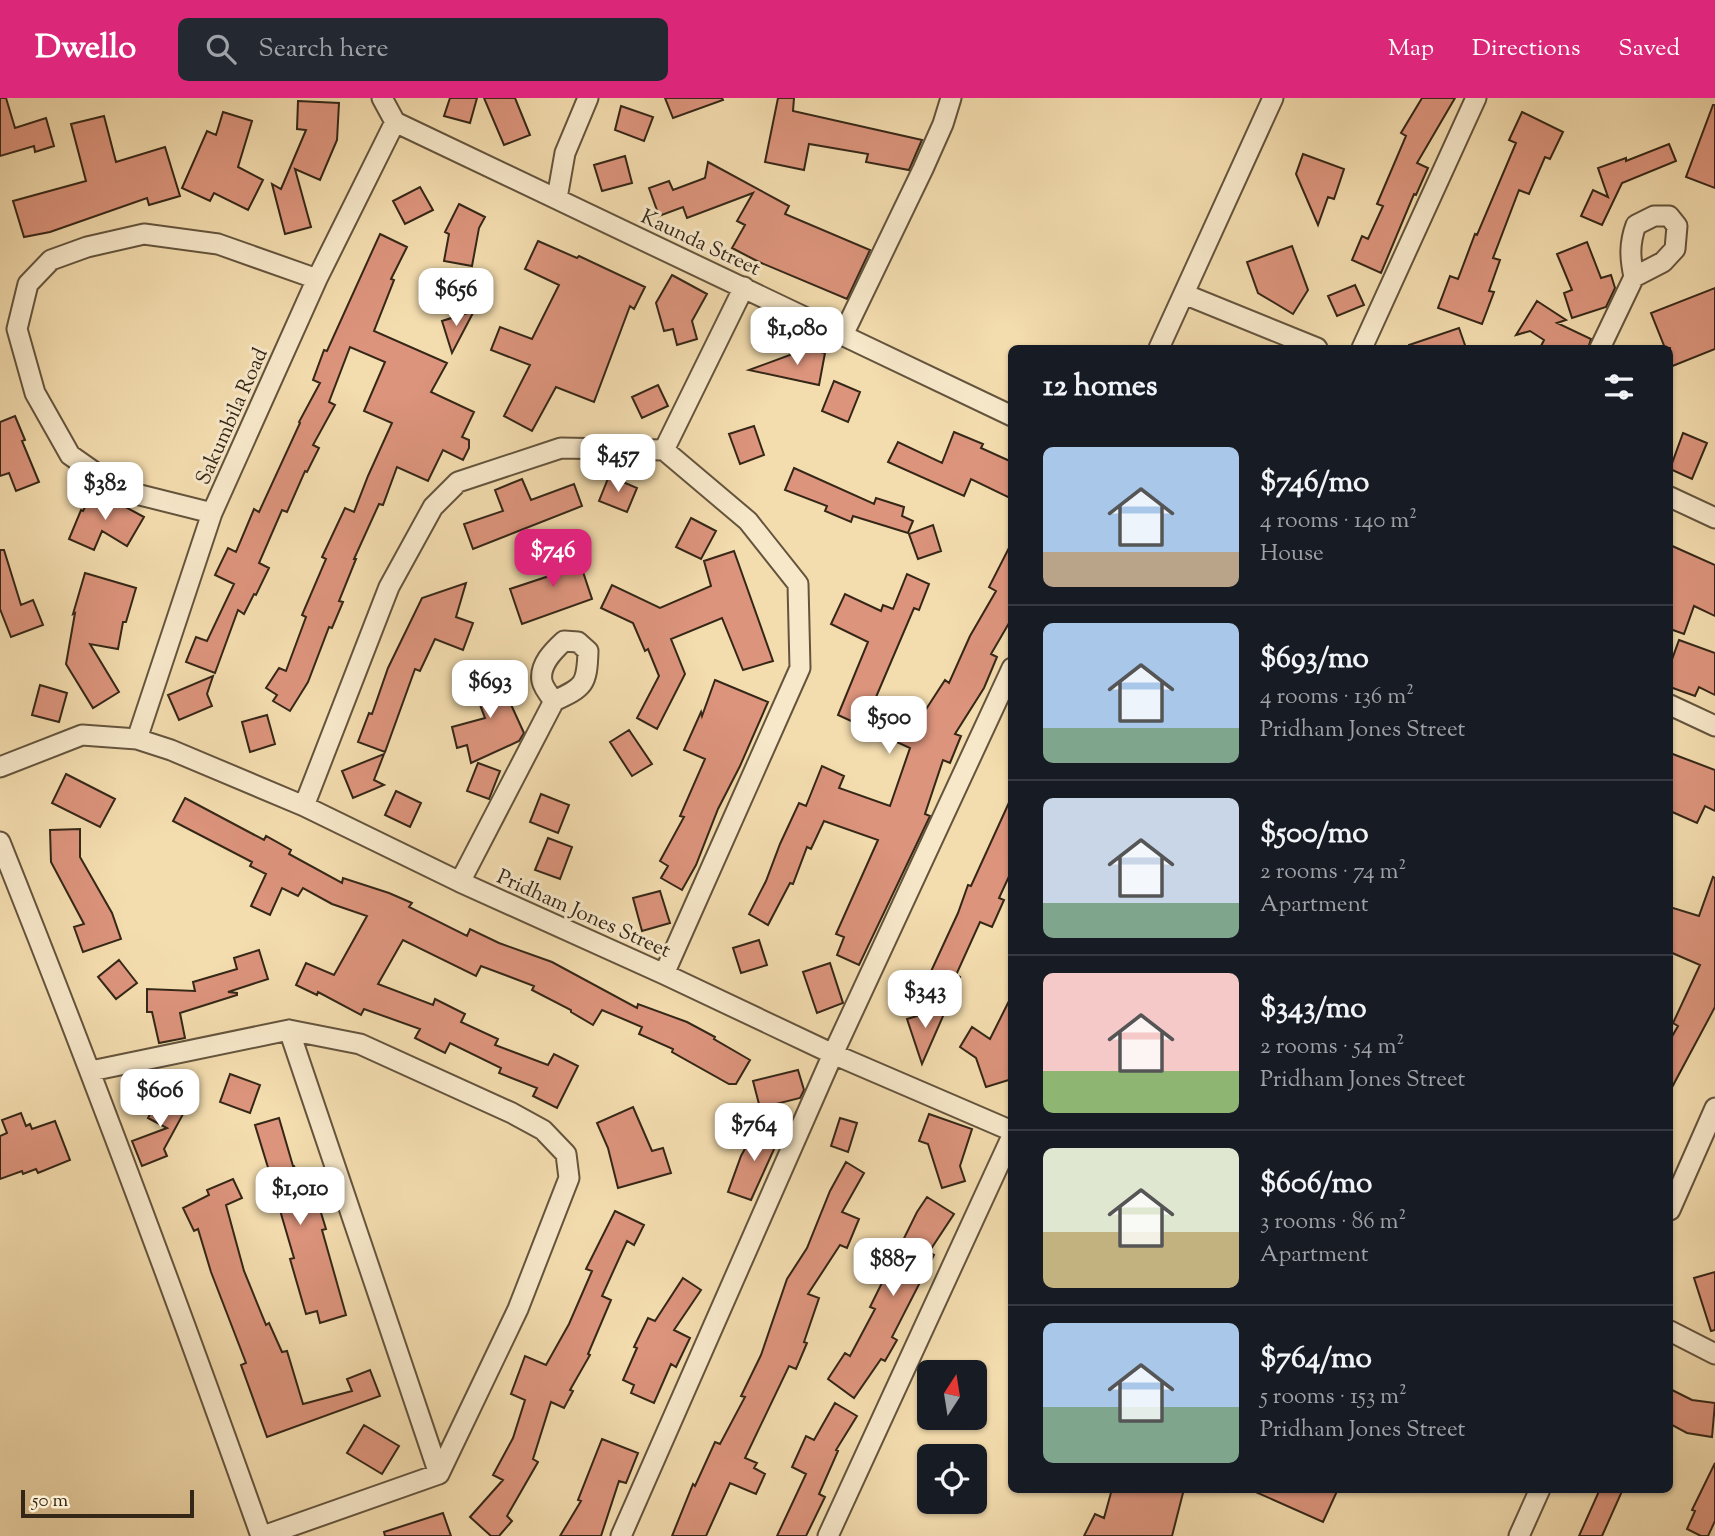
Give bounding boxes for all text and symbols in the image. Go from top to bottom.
search box [178,18,668,81]
text: Dwello [35,25,136,73]
icon: search [202,30,240,68]
text: Search here [258,31,389,68]
text: Map [1388,32,1434,66]
text: Directions [1472,32,1580,66]
text: Saved [1618,32,1680,66]
street label: Kaunda Street [635,203,765,285]
pin: $656 [415,268,497,328]
text: $656 [435,274,478,307]
pin: $1,080 [740,308,854,367]
text: $1,080 [767,313,828,346]
street label: Sakumbila Road [189,343,277,490]
text: 12 homes [1043,366,1158,409]
icon: filters [1600,368,1638,406]
pin: $457 [577,434,659,494]
text: $457 [596,440,640,473]
pin: $382 [64,462,146,522]
text: $746/mo [1260,462,1370,505]
text: $382 [83,468,127,501]
icon: home [1099,475,1183,559]
text: 4 rooms · 140 m² [1260,505,1417,538]
pin: $746 [512,530,594,589]
text: $746 [530,535,576,568]
text: House [1260,538,1324,571]
text: $693/mo [1260,638,1369,681]
icon: home [1099,651,1183,735]
pin: $693 [449,660,531,720]
text: $693 [468,666,512,699]
text: 4 rooms · 136 m² [1260,681,1414,714]
pin: $500 [848,696,930,756]
text: $500 [867,702,911,735]
text: Pridham Jones Street [1260,714,1465,747]
text: $500/mo [1260,813,1369,856]
icon: home [1099,826,1183,910]
text: 2 rooms · 74 m² [1260,856,1406,889]
street label: Pridham Jones Street [491,863,675,967]
text: Apartment [1260,889,1369,922]
pin: $343 [884,970,966,1030]
text: $343 [904,976,946,1009]
text: $343/mo [1260,988,1367,1031]
icon: home [1099,1001,1183,1085]
text: 2 rooms · 54 m² [1260,1031,1404,1064]
text: Pridham Jones Street [1260,1064,1465,1097]
pin: $606 [119,1070,201,1129]
text: $606 [136,1075,184,1108]
pin: $764 [713,1104,795,1163]
text: $764 [731,1109,777,1142]
text: $606/mo [1260,1163,1372,1206]
pin: $1,010 [243,1168,357,1227]
text: $1,010 [272,1173,328,1206]
icon: home [1099,1176,1183,1260]
text: 3 rooms · 86 m² [1260,1206,1406,1239]
pin: $887 [852,1238,934,1298]
text: Apartment [1260,1239,1369,1272]
text: $887 [870,1244,916,1277]
text: $764/mo [1260,1338,1372,1381]
icon: home [1099,1351,1183,1435]
north arrow [917,1360,987,1430]
map controls [917,1360,987,1514]
text: 5 rooms · 153 m² [1260,1381,1407,1414]
text: Pridham Jones Street [1260,1414,1465,1447]
button: locate [917,1444,987,1514]
scale bar [21,1487,194,1519]
text: 50 m [32,1488,68,1515]

